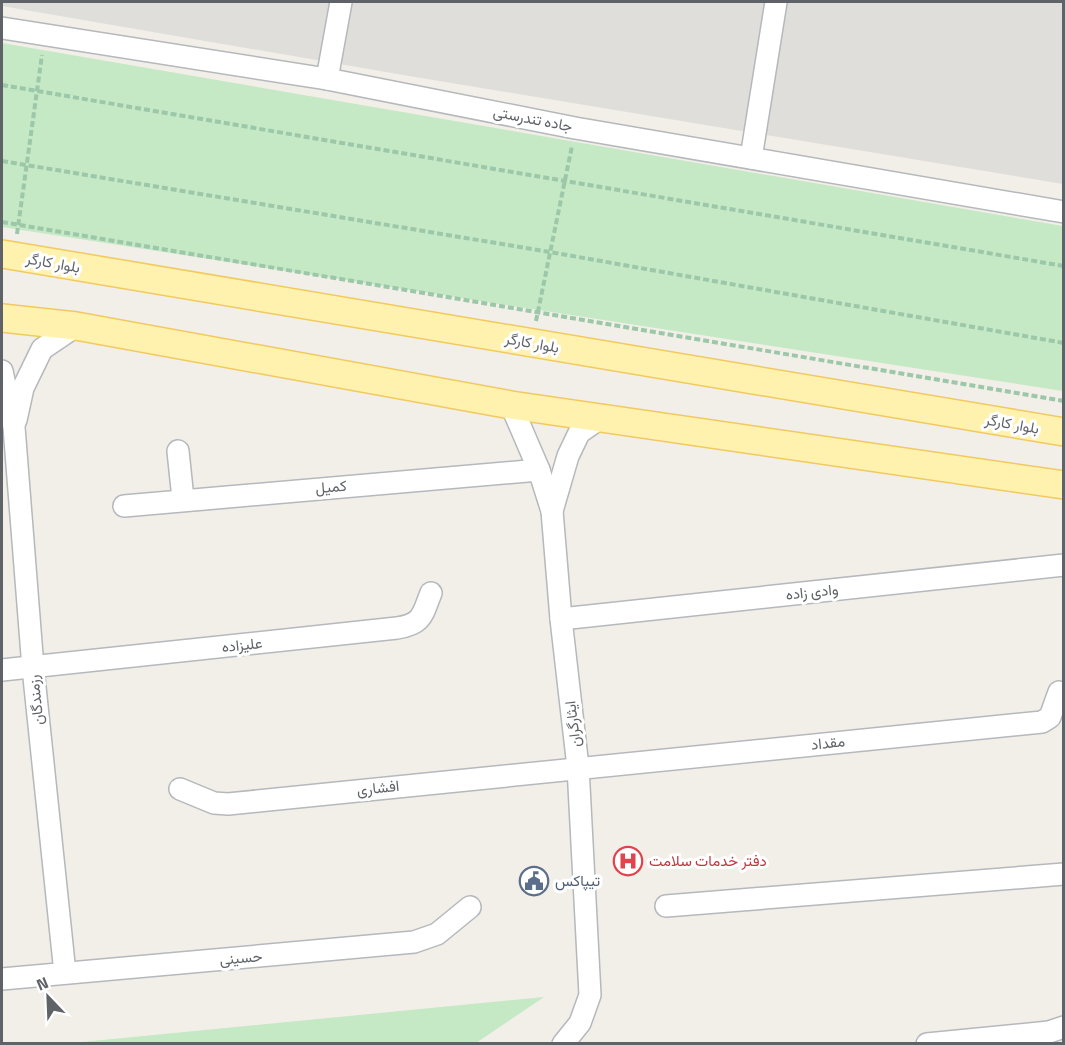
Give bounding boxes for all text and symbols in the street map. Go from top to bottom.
street label: جاده تندرستی [491,100,575,137]
street label: بلوار کارگر [23,246,82,279]
street label: بلوار کارگر [502,326,561,359]
street label: بلوار کارگر [982,407,1041,440]
street label: کمیل [314,474,348,499]
street label: وادی زاده [784,577,839,606]
street label: علیزاده [220,631,264,658]
street label: رزمندگان [21,674,50,726]
street label: ایثارگران [558,700,587,749]
street label: مقداد [810,729,846,756]
street label: افشاری [356,774,400,801]
hospital icon: دفتر خدمات سلامت [612,845,644,877]
place label: دفتر خدمات سلامت [649,849,767,872]
public building icon: تیپاکس [518,865,550,897]
place label: تیپاکس [555,869,601,892]
street label: حسینی [219,944,263,971]
north arrow [18,967,78,1027]
text: N [32,970,52,996]

